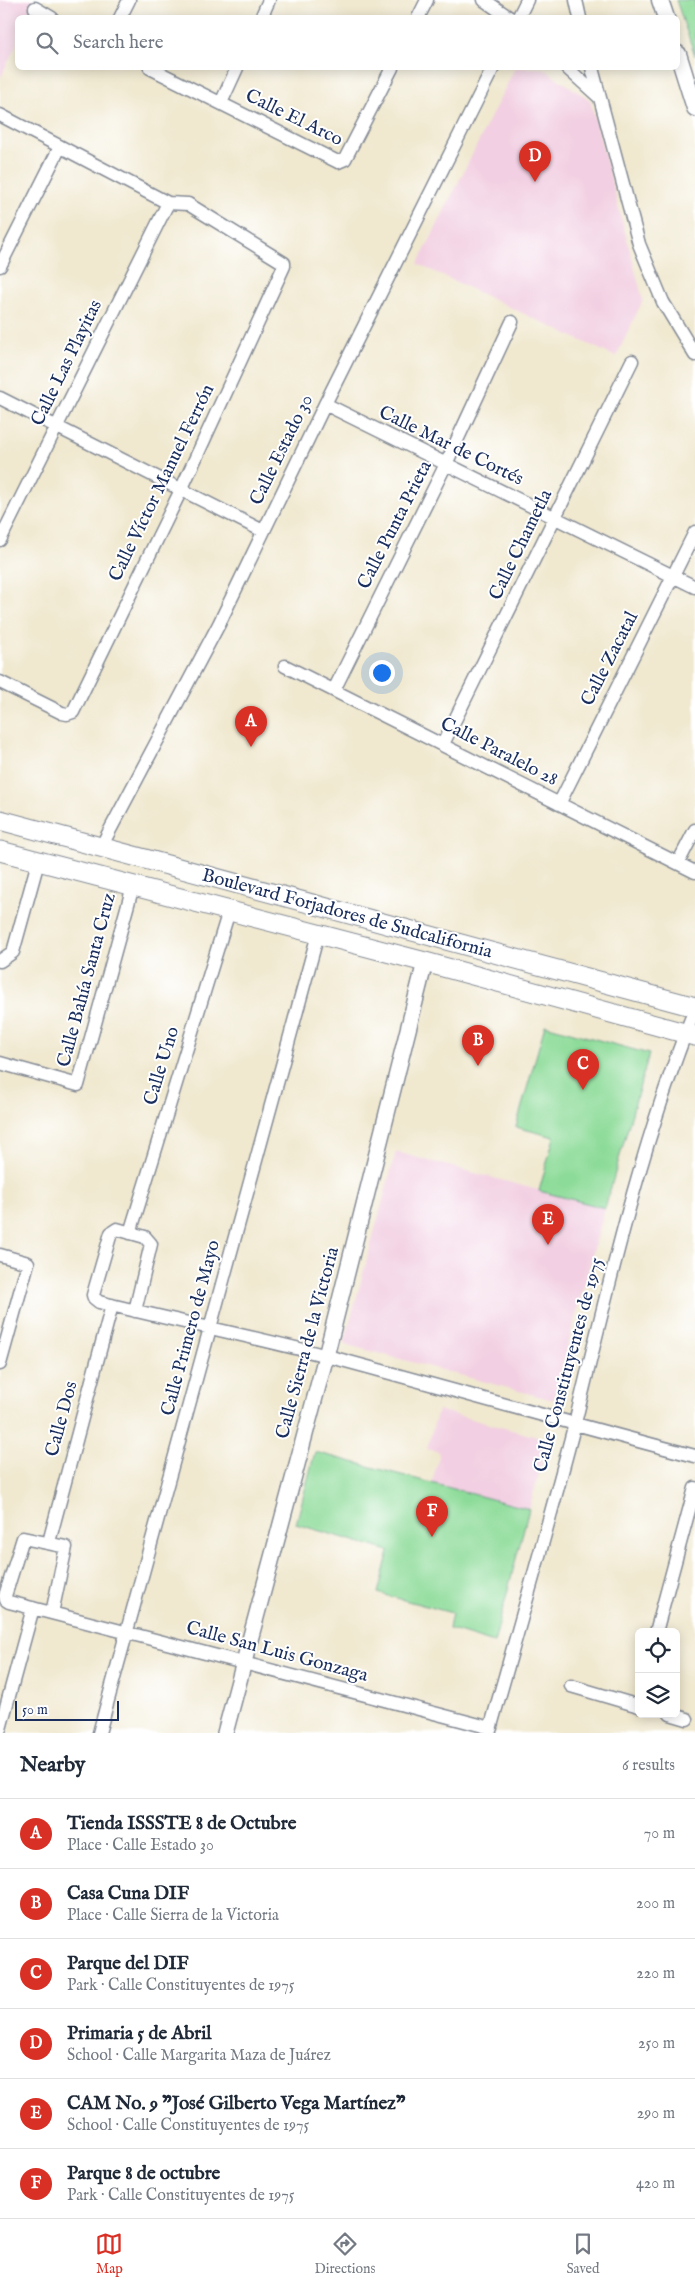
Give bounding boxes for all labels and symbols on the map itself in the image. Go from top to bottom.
street label: Calle El Arco [241,84,347,152]
pin: D [519,141,551,182]
street label: Calle Las Playitas [26,296,108,430]
street label: Calle Víctor Manuel Ferrón [104,380,220,586]
street label: Calle Estado 30 [245,391,319,509]
street label: Calle Mar de Cortés [375,401,527,491]
street label: Calle Punta Prieta [352,456,438,593]
street label: Calle Chametla [484,485,558,604]
street label: Calle Zacatal [576,607,644,710]
your location [369,660,395,686]
pin: A [235,706,267,747]
street label: Calle Paralelo 28 [436,712,562,792]
street label: Boulevard Forjadores de Sudcalifornia [199,864,496,965]
street label: Calle Bahía Santa Cruz [52,890,122,1070]
street label: Calle Uno [139,1024,185,1108]
pin: B [462,1025,494,1066]
pin: C [567,1049,599,1090]
pin: E [532,1204,564,1245]
street label: Calle Primero de Mayo [156,1238,226,1418]
street label: Calle Sierra de la Victoria [271,1244,345,1442]
street label: Calle Constituyentes de 1975 [529,1255,609,1475]
street label: Calle Dos [40,1379,84,1459]
pin: F [416,1496,448,1537]
street label: Calle San Luis Gonzaga [183,1616,371,1688]
scale bar [15,1698,119,1721]

